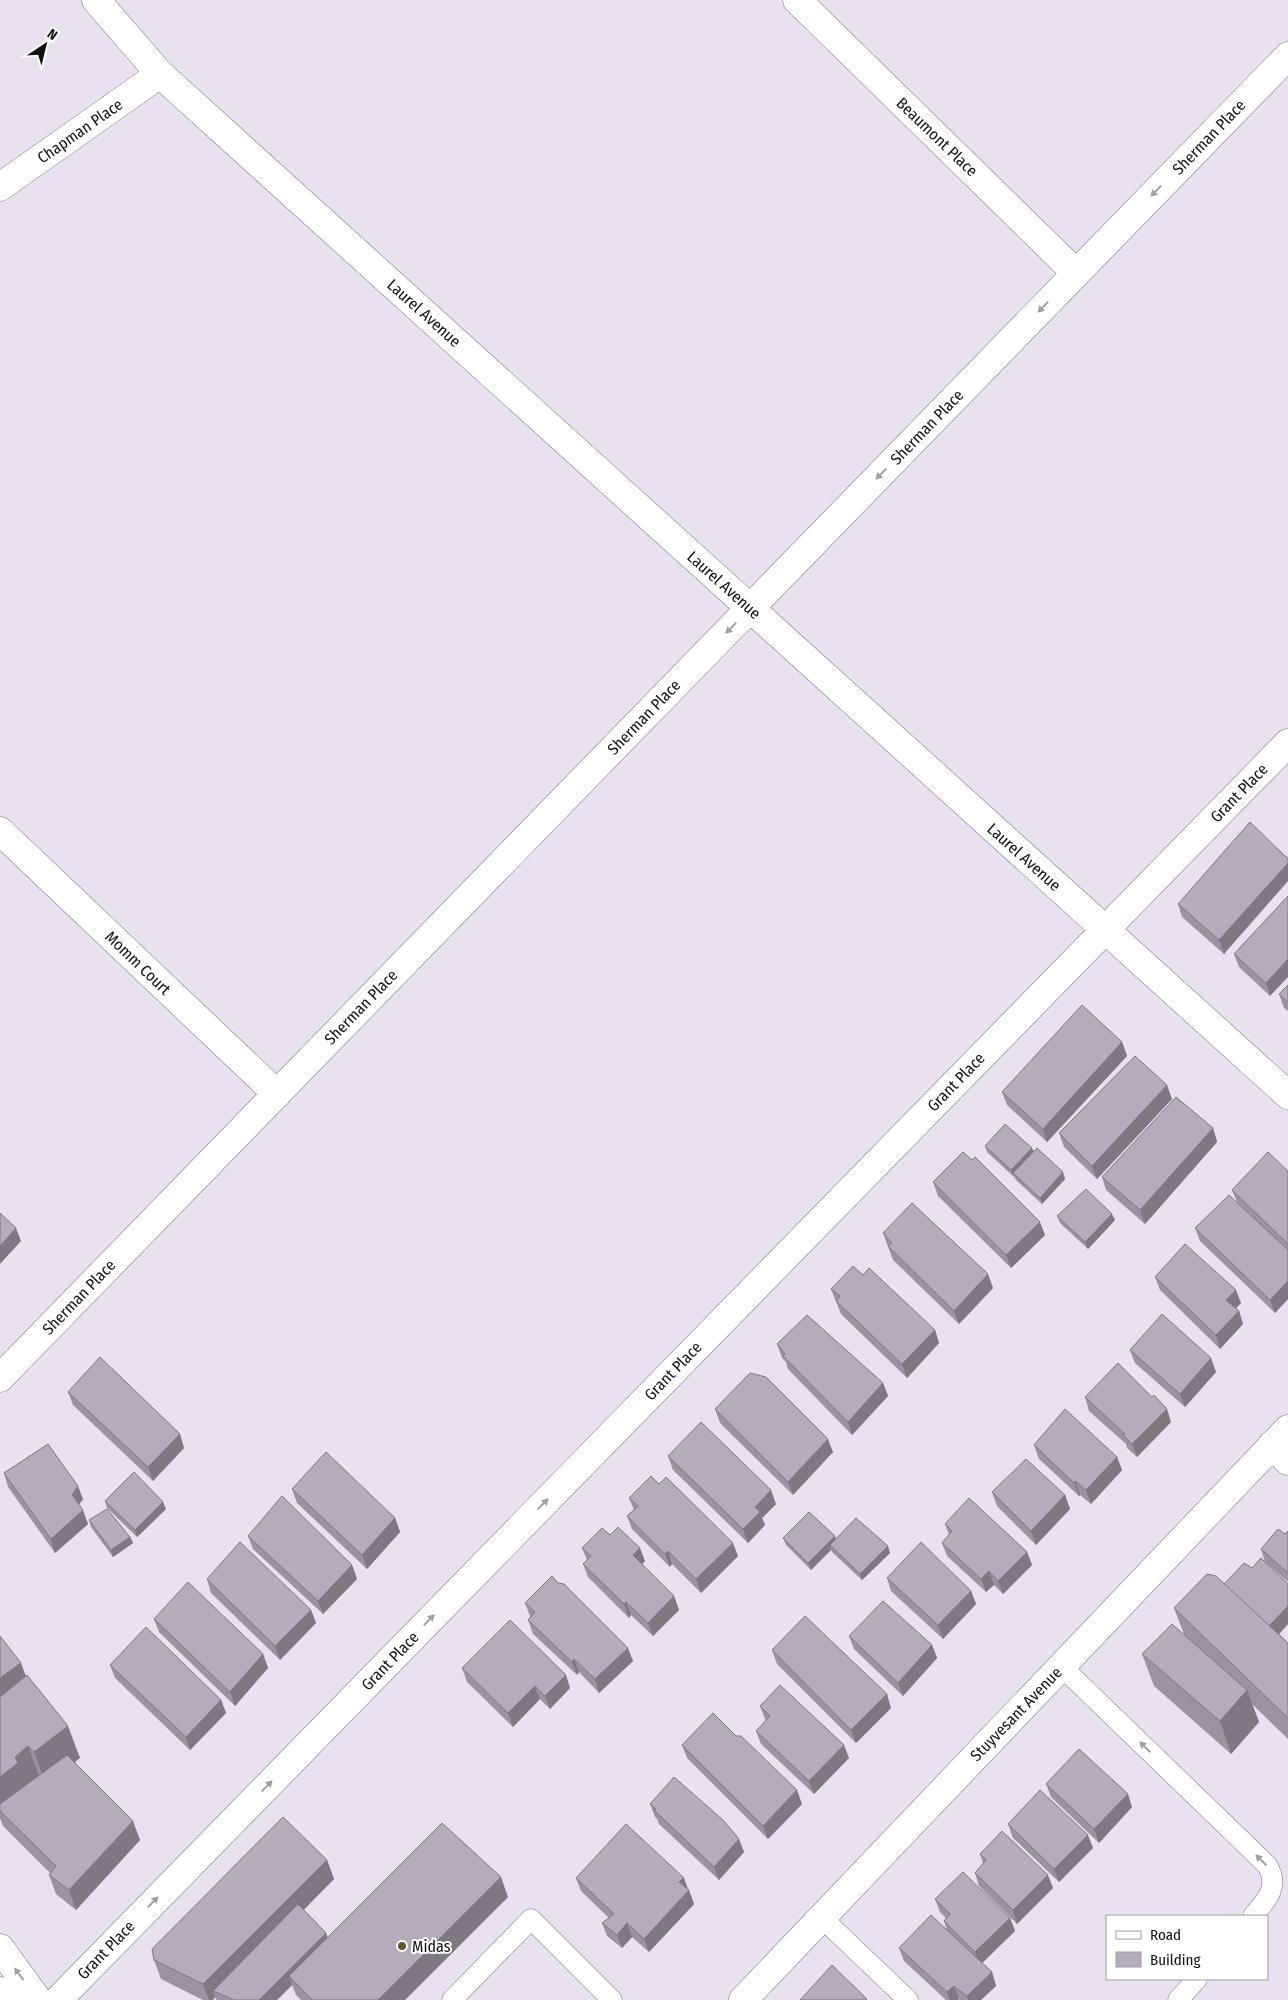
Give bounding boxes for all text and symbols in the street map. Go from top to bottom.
north arrow [20,20,70,70]
text: N [44,25,60,44]
street label: Beaumont Place [892,94,982,181]
street label: Chapman Place [34,95,126,167]
street label: Sherman Place [1169,96,1250,178]
one-way arrow [1150,185,1162,197]
street label: Laurel Avenue [383,275,465,351]
one-way arrow [1037,301,1049,313]
street label: Sherman Place [887,386,968,468]
one-way arrow [875,468,887,480]
street label: Laurel Avenue [683,547,765,623]
one-way arrow [725,622,737,634]
street label: Sherman Place [604,676,685,758]
street label: Grant Place [1206,760,1272,826]
street label: Laurel Avenue [983,819,1065,895]
street label: Momm Court [101,927,175,999]
street label: Sherman Place [321,966,402,1048]
street label: Grant Place [923,1049,989,1115]
street label: Sherman Place [39,1256,120,1338]
street label: Grant Place [640,1338,706,1404]
one-way arrow [537,1498,549,1510]
one-way arrow [423,1614,435,1626]
street label: Grant Place [357,1628,423,1694]
street label: Stuyvesant Avenue [966,1663,1066,1765]
one-way arrow [1139,1741,1151,1753]
one-way arrow [261,1781,273,1793]
one-way arrow [1255,1855,1267,1867]
one-way arrow [147,1897,159,1909]
legend [1106,1915,1268,1980]
street label: Grant Place [73,1917,139,1983]
text: Road [1150,1926,1181,1944]
place label: Midas [412,1937,451,1956]
marker: Midas [396,1940,408,1952]
text: Building [1150,1951,1201,1969]
one-way arrow [14,1967,24,1981]

